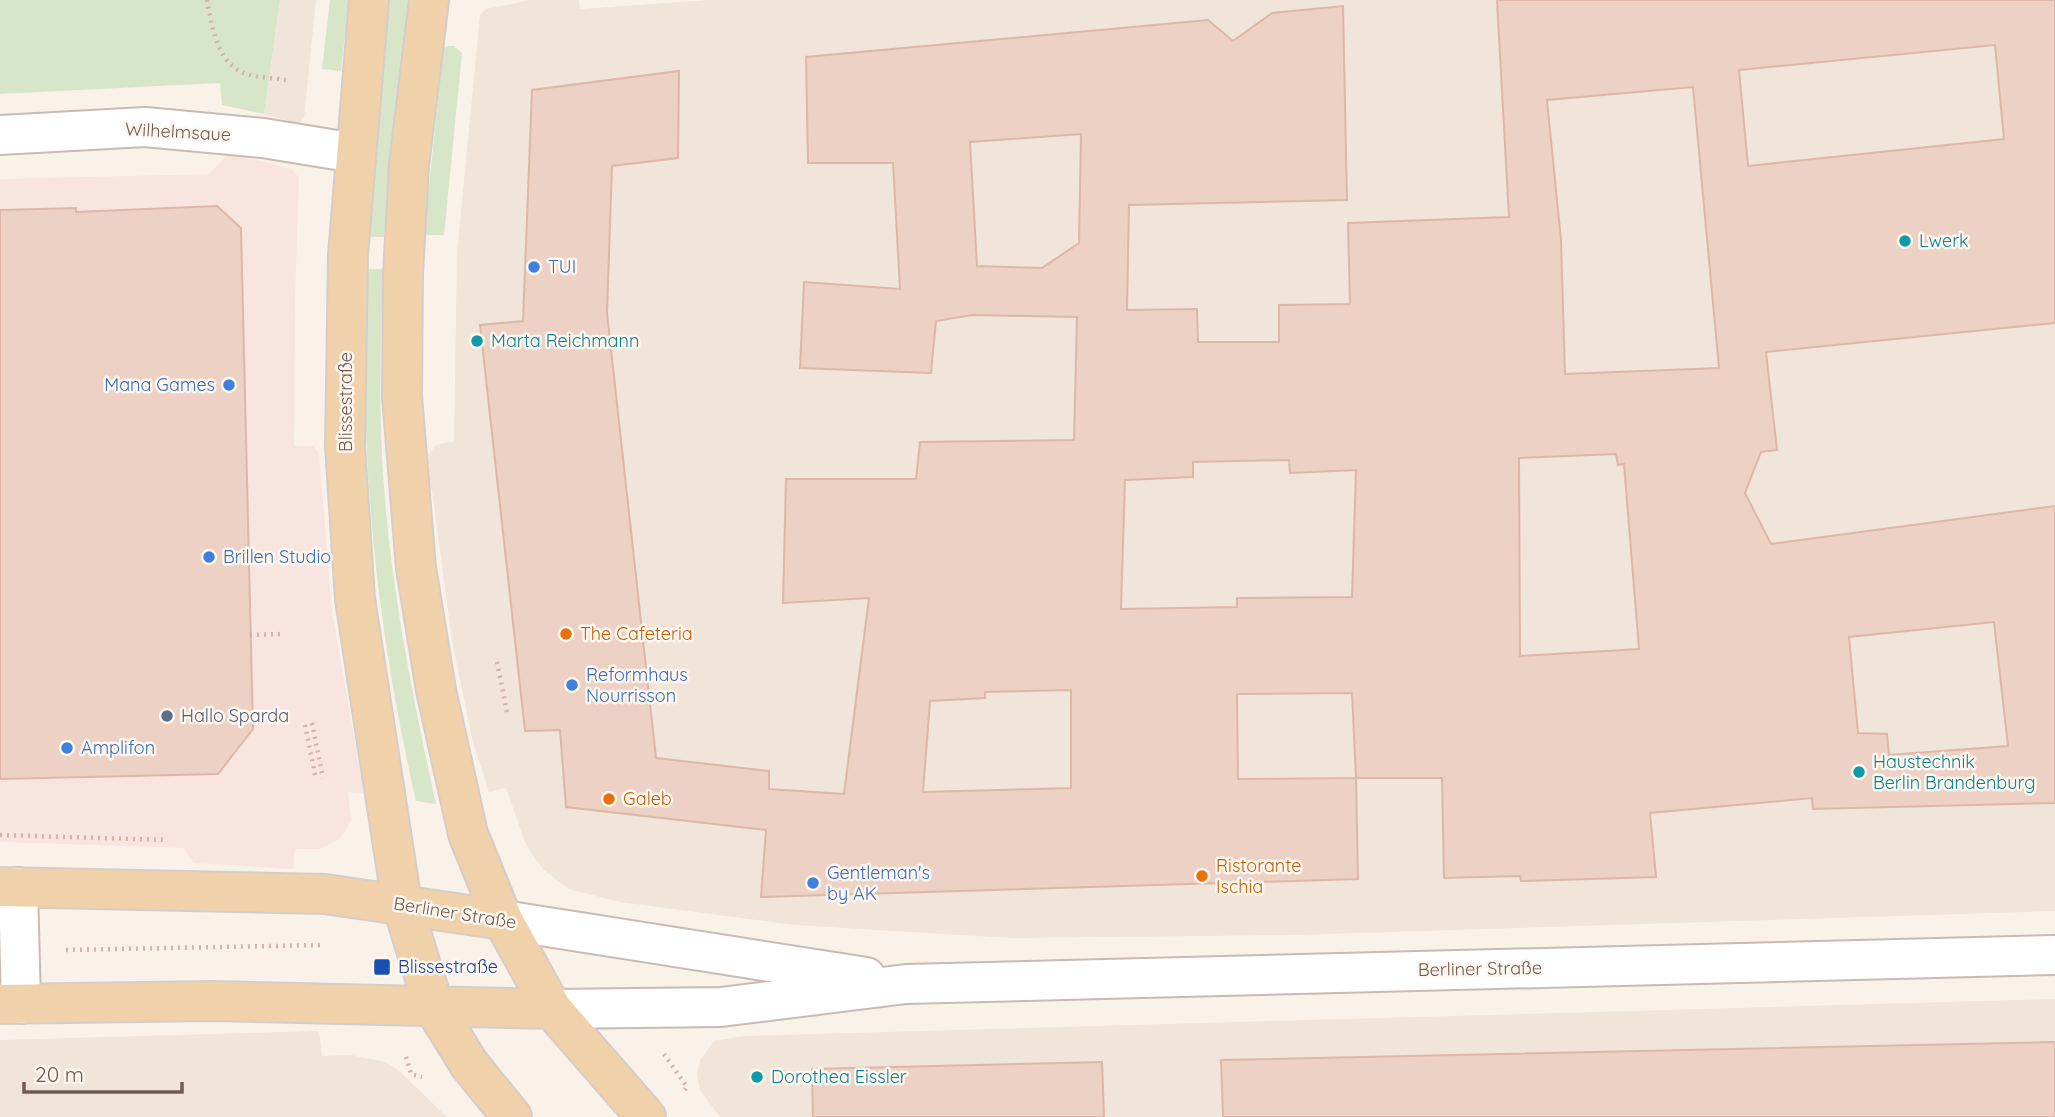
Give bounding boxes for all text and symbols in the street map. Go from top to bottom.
street label: Wilhelmsaue [124,117,232,146]
place label: Lwerk [1919,229,1969,252]
marker: Lwerk [1897,233,1913,249]
place label: TUI [548,255,576,278]
marker: TUI [526,259,542,275]
place label: Marta Reichmann [491,329,639,352]
marker: Marta Reichmann [469,333,485,349]
street label: Blissestraße [334,352,357,452]
place label: Mana Games [104,373,215,396]
marker: Mana Games [221,377,237,393]
place label: Brillen Studio [223,545,331,568]
marker: Brillen Studio [201,549,217,565]
place label: The Cafeteria [580,622,693,645]
marker: The Cafeteria [558,626,574,642]
place label: Reformhaus Nourrisson [586,663,688,707]
marker: Reformhaus Nourrisson [564,677,580,693]
place label: Hallo Sparda [181,704,289,727]
marker: Hallo Sparda [159,708,175,724]
place label: Amplifon [81,736,155,759]
marker: Amplifon [59,740,75,756]
place label: Haustechnik Berlin Brandenburg [1873,750,2035,794]
marker: Haustechnik Berlin Brandenburg [1851,764,1867,780]
place label: Galeb [623,787,672,810]
marker: Galeb [601,791,617,807]
place label: Ristorante Ischia [1216,854,1301,898]
place label: Gentleman's by AK [827,861,930,905]
marker: Ristorante Ischia [1194,868,1210,884]
marker: Gentleman's by AK [805,875,821,891]
street label: Berliner Straße [392,891,518,934]
place label: Blissestraße [398,955,498,978]
street label: Berliner Straße [1418,956,1542,981]
marker: Blissestraße [372,957,392,977]
scale bar [24,1050,182,1094]
text: 20 m [35,1061,84,1087]
place label: Dorothea Eissler [771,1065,907,1088]
marker: Dorothea Eissler [749,1069,765,1085]

